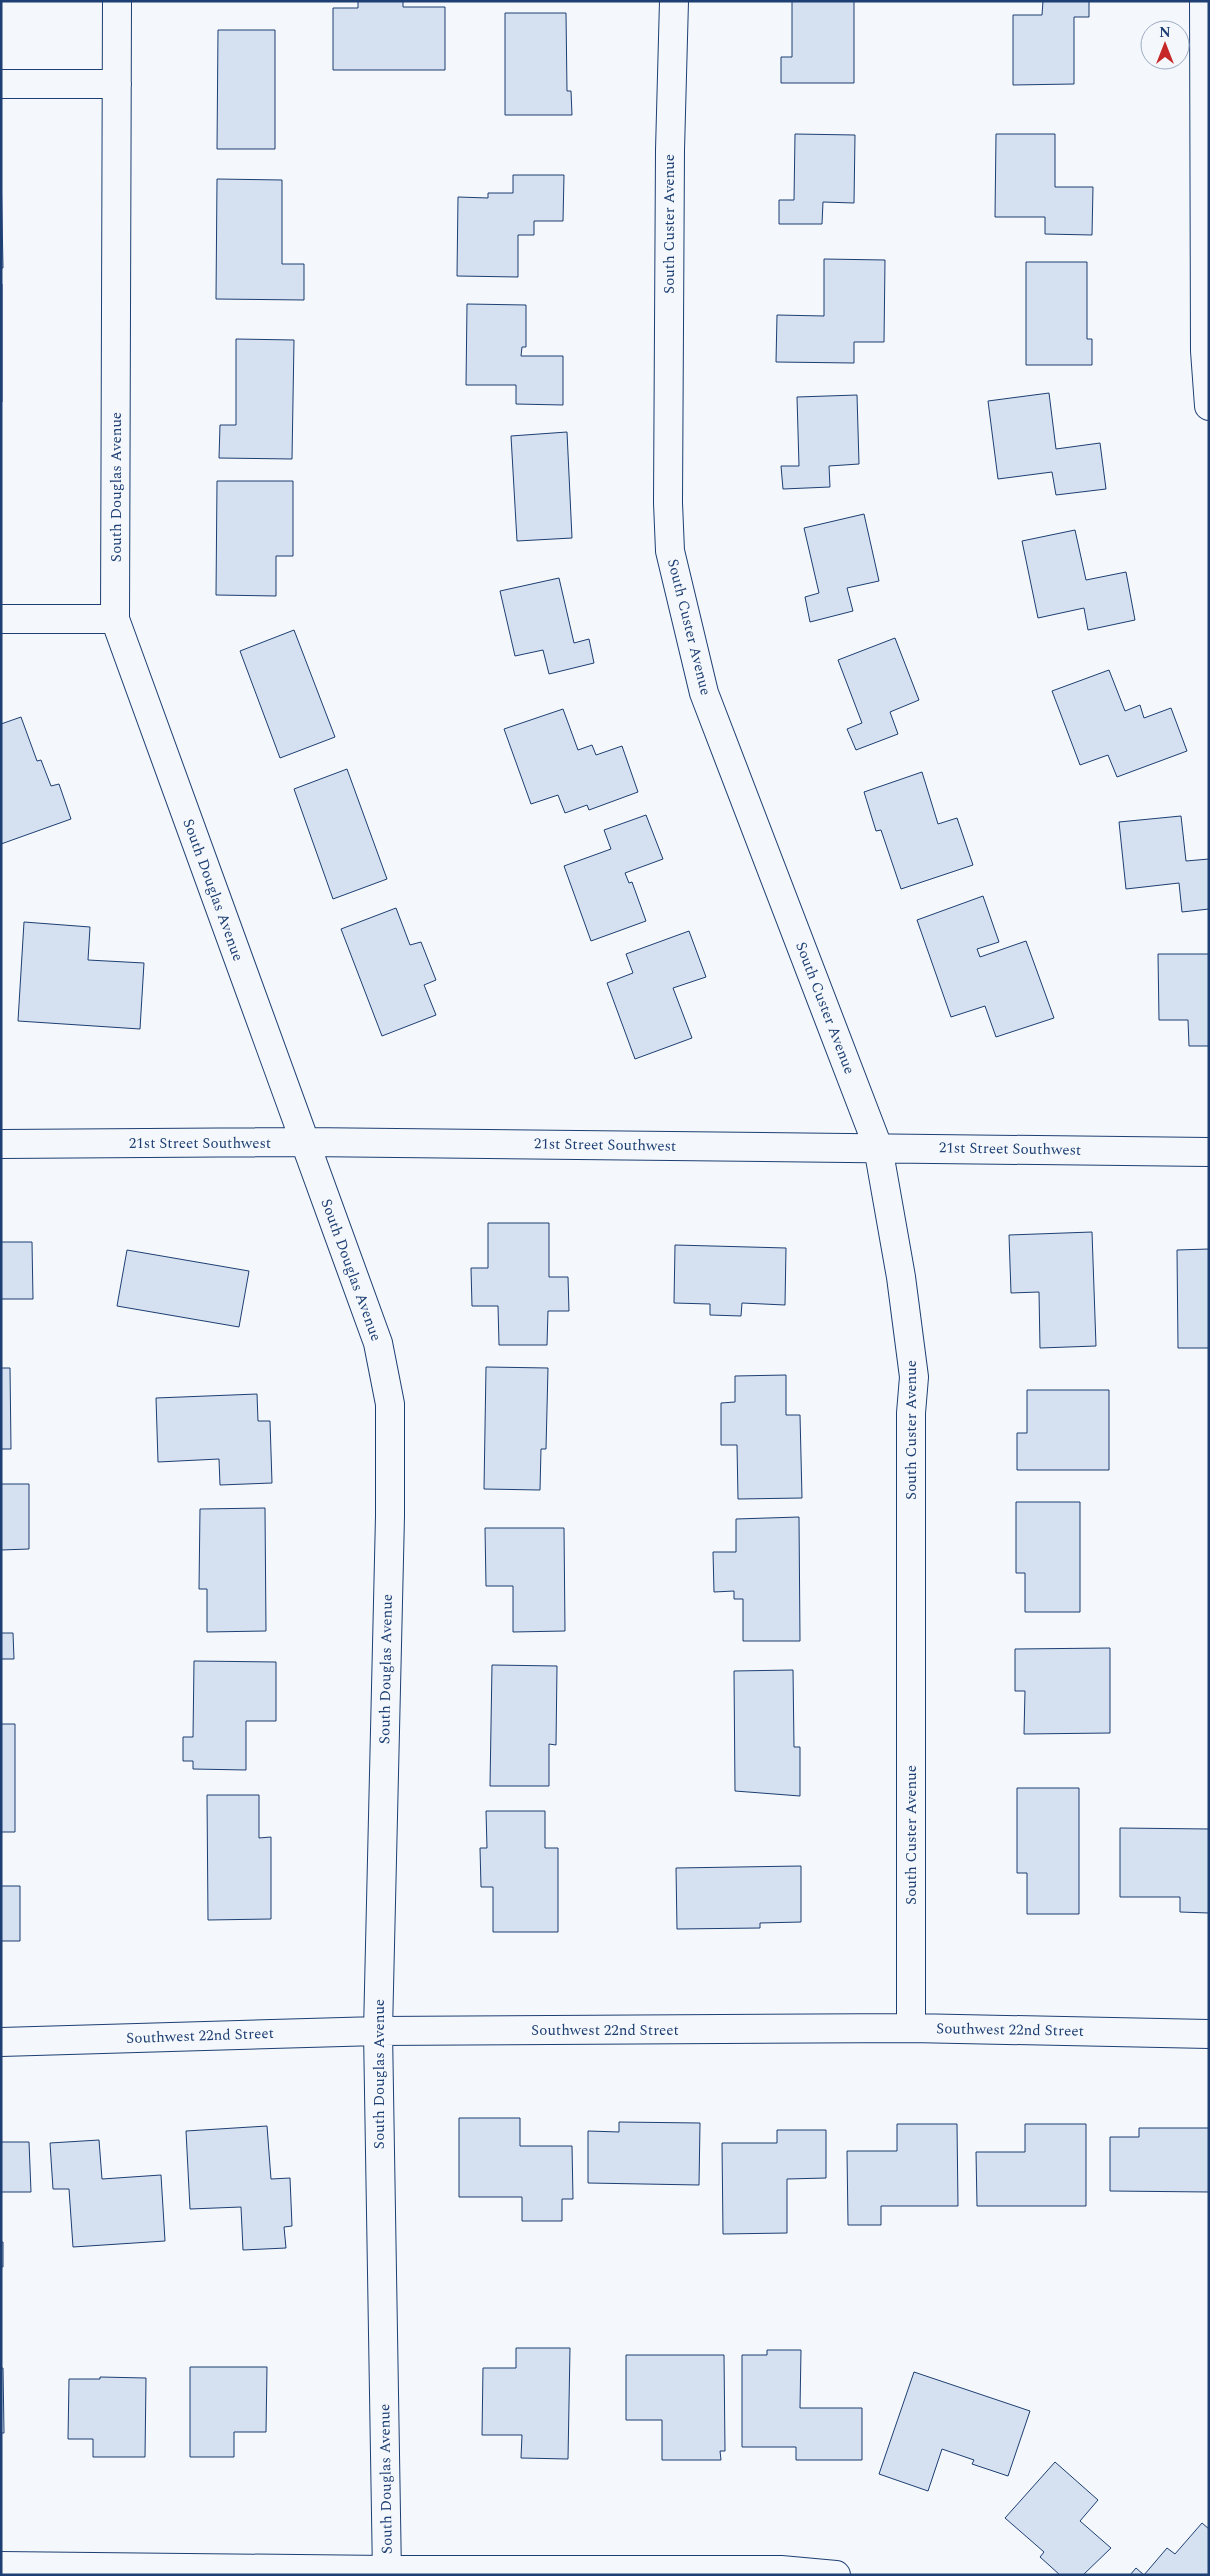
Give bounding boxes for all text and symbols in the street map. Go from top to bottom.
north arrow [1140,20,1190,70]
text: N [1159,22,1171,43]
street label: South Custer Avenue [658,154,681,294]
street label: South Douglas Avenue [105,412,128,562]
street label: South Custer Avenue [661,556,717,698]
street label: South Douglas Avenue [176,815,250,965]
street label: South Custer Avenue [789,939,861,1077]
street label: 21st Street Southwest [129,1132,271,1155]
street label: 21st Street Southwest [534,1132,676,1158]
street label: 21st Street Southwest [939,1136,1081,1162]
street label: South Douglas Avenue [314,1195,388,1345]
street label: South Custer Avenue [900,1360,923,1500]
street label: South Douglas Avenue [373,1594,399,1744]
street label: South Custer Avenue [900,1765,923,1905]
street label: South Douglas Avenue [368,1999,391,2149]
street label: Southwest 22nd Street [936,2017,1084,2043]
street label: Southwest 22nd Street [531,2019,679,2042]
street label: Southwest 22nd Street [126,2022,274,2050]
street label: South Douglas Avenue [373,2404,399,2554]

